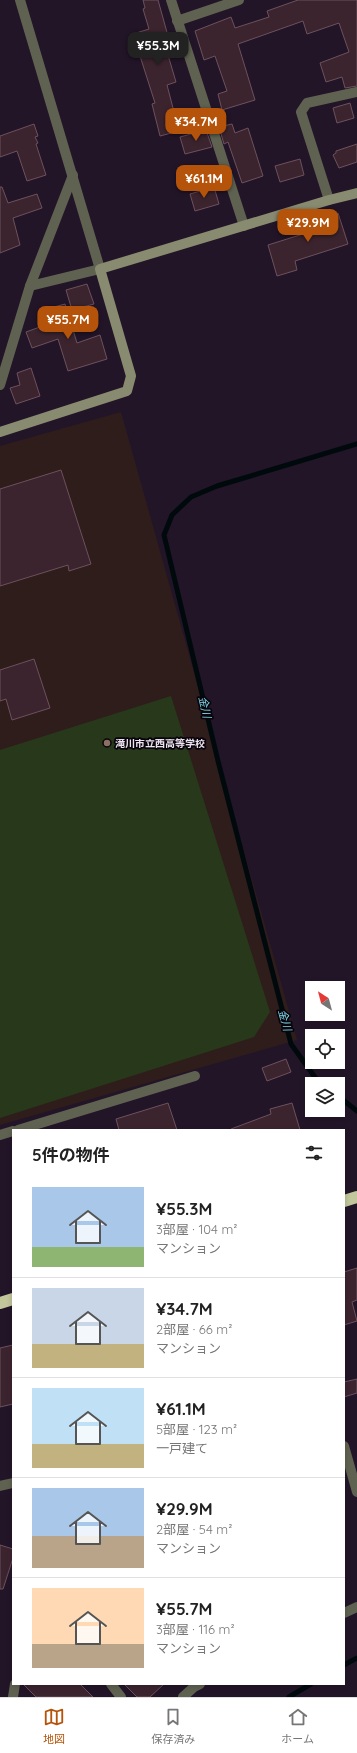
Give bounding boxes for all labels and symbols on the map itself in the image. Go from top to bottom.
pin: ¥55.3M [125,32,191,66]
pin: ¥34.7M [163,108,229,142]
pin: ¥61.1M [171,165,237,199]
pin: ¥29.9M [275,209,341,243]
pin: ¥55.7M [35,306,101,340]
water label: 金川 [196,695,215,720]
place label: 滝川市立西高等学校 [115,737,205,750]
marker: 滝川市立西高等学校 [102,738,112,748]
north arrow [305,981,345,1021]
water label: 金川 [275,1008,295,1033]

